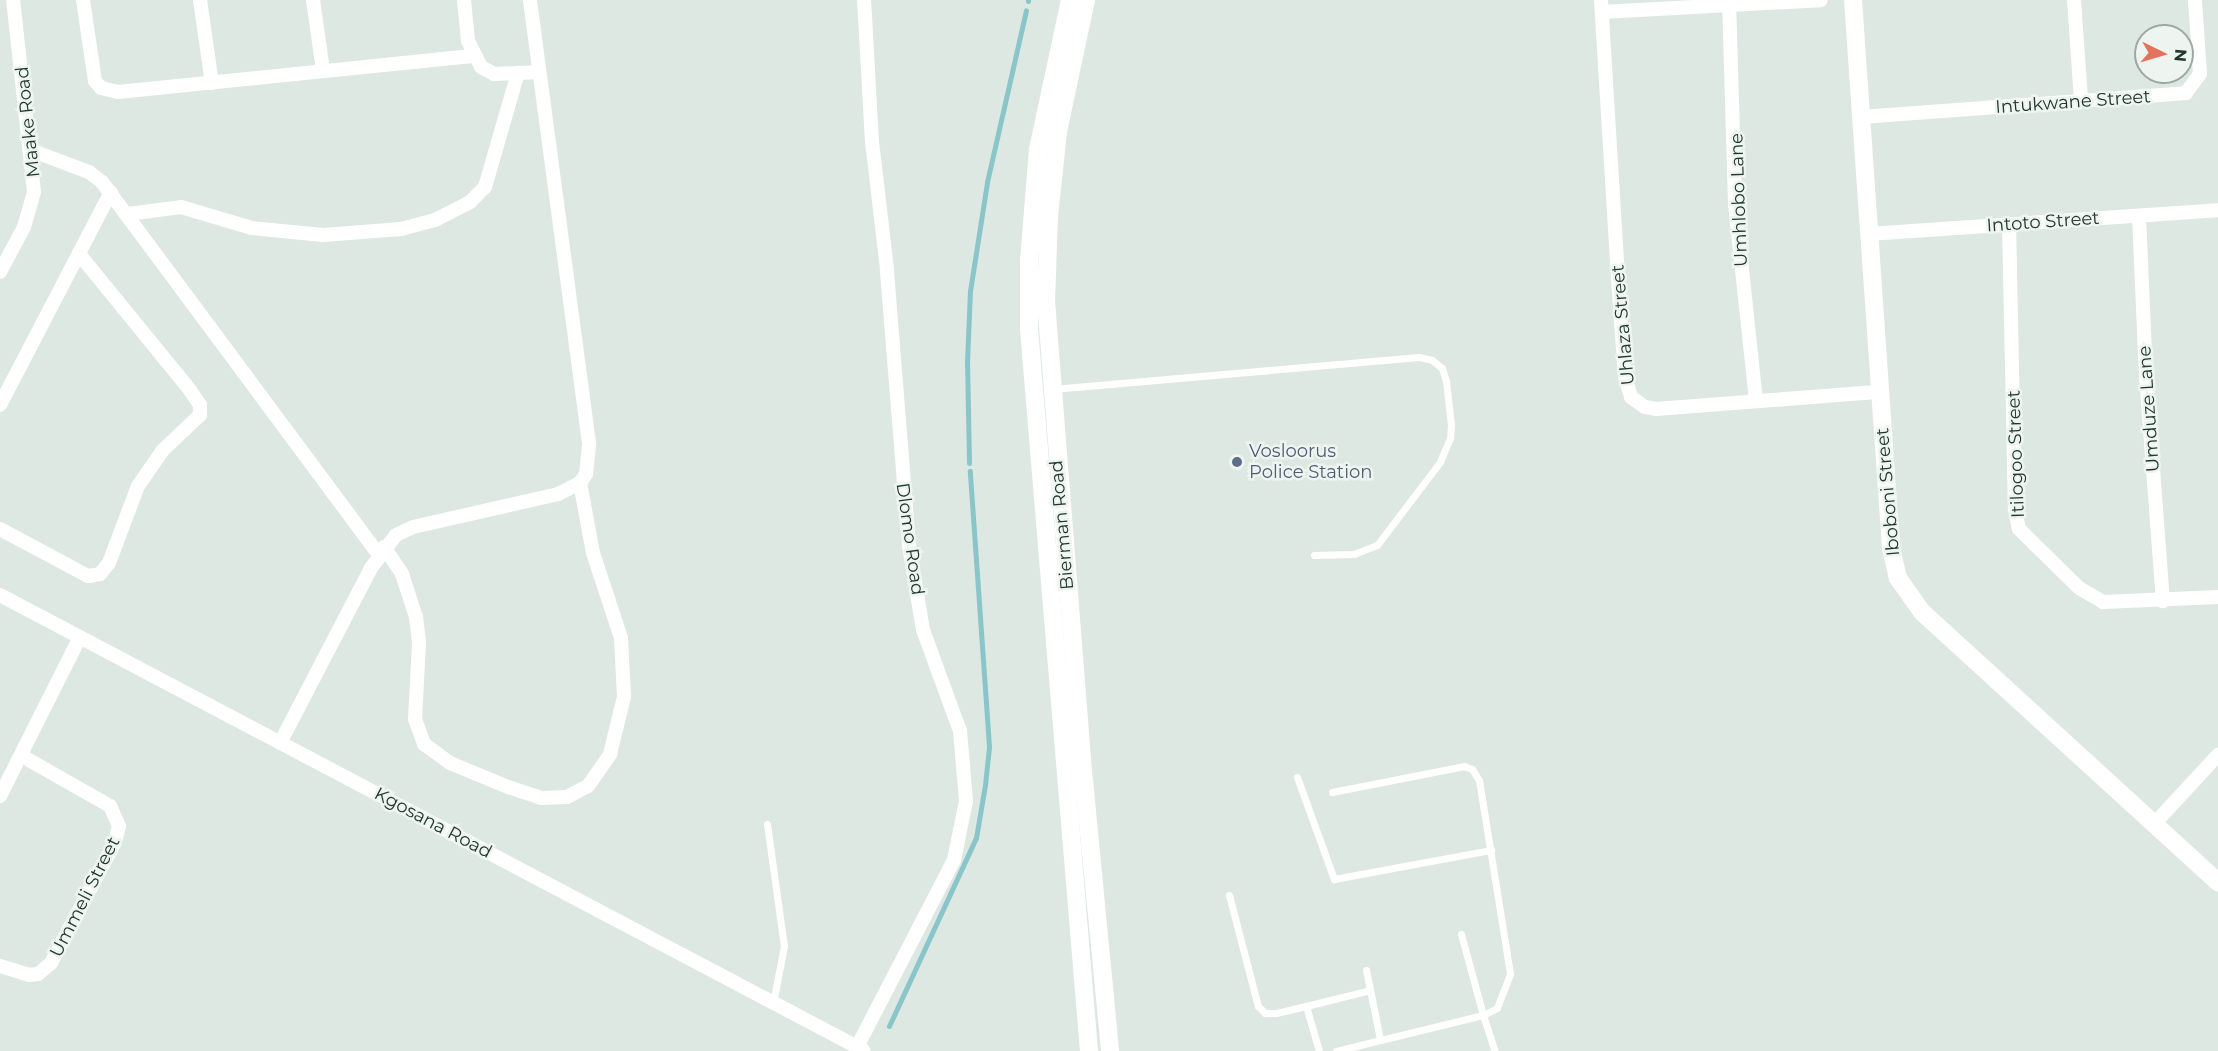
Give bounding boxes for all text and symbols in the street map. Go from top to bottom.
north arrow [2134,24,2194,84]
text: N [2170,48,2190,63]
street label: Maake Road [11,65,45,179]
street label: Intukwane Street [1995,86,2151,118]
street label: Umhlobo Lane [1726,133,1752,267]
street label: Intoto Street [1986,207,2100,237]
street label: Uhlaza Street [1607,264,1639,386]
street label: Umduze Lane [2134,345,2164,473]
street label: Itilogoo Street [2003,390,2029,518]
street label: Iboboni Street [1872,427,1904,557]
place label: Vosloorus Police Station [1249,441,1372,484]
marker: Vosloorus Police Station [1230,455,1244,469]
street label: Bierman Road [1046,459,1078,591]
street label: Dlomo Road [891,481,929,597]
street label: Kgosana Road [371,783,495,863]
street label: Ummeli Street [45,833,125,961]

